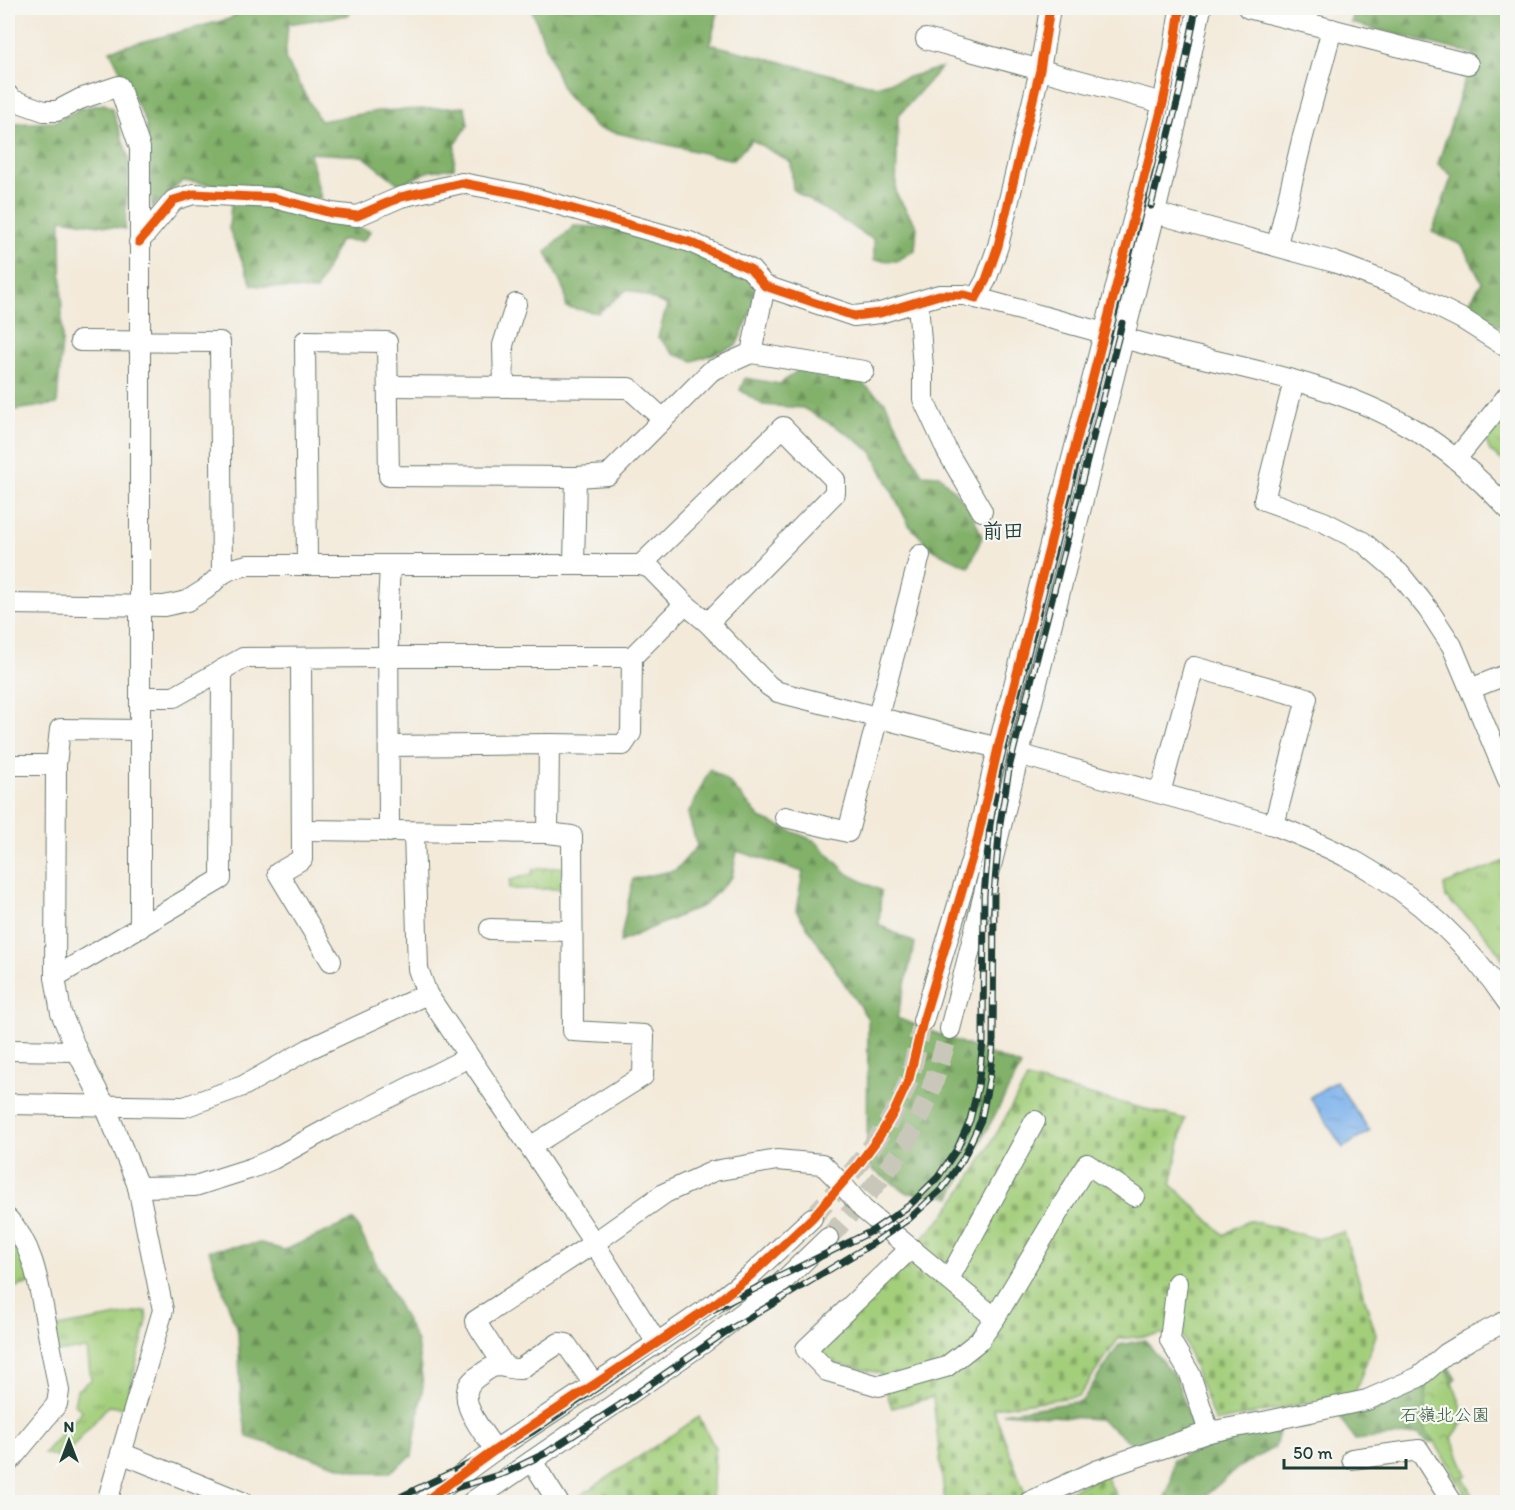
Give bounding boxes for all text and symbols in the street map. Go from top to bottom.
district label: 前田 [982,518,1024,543]
park label: 石嶺北公園 [1400,1404,1490,1426]
north arrow [39,1411,99,1471]
text: N [64,1417,74,1436]
scale bar [1284,1432,1406,1470]
text: 50 m [1293,1442,1333,1464]

